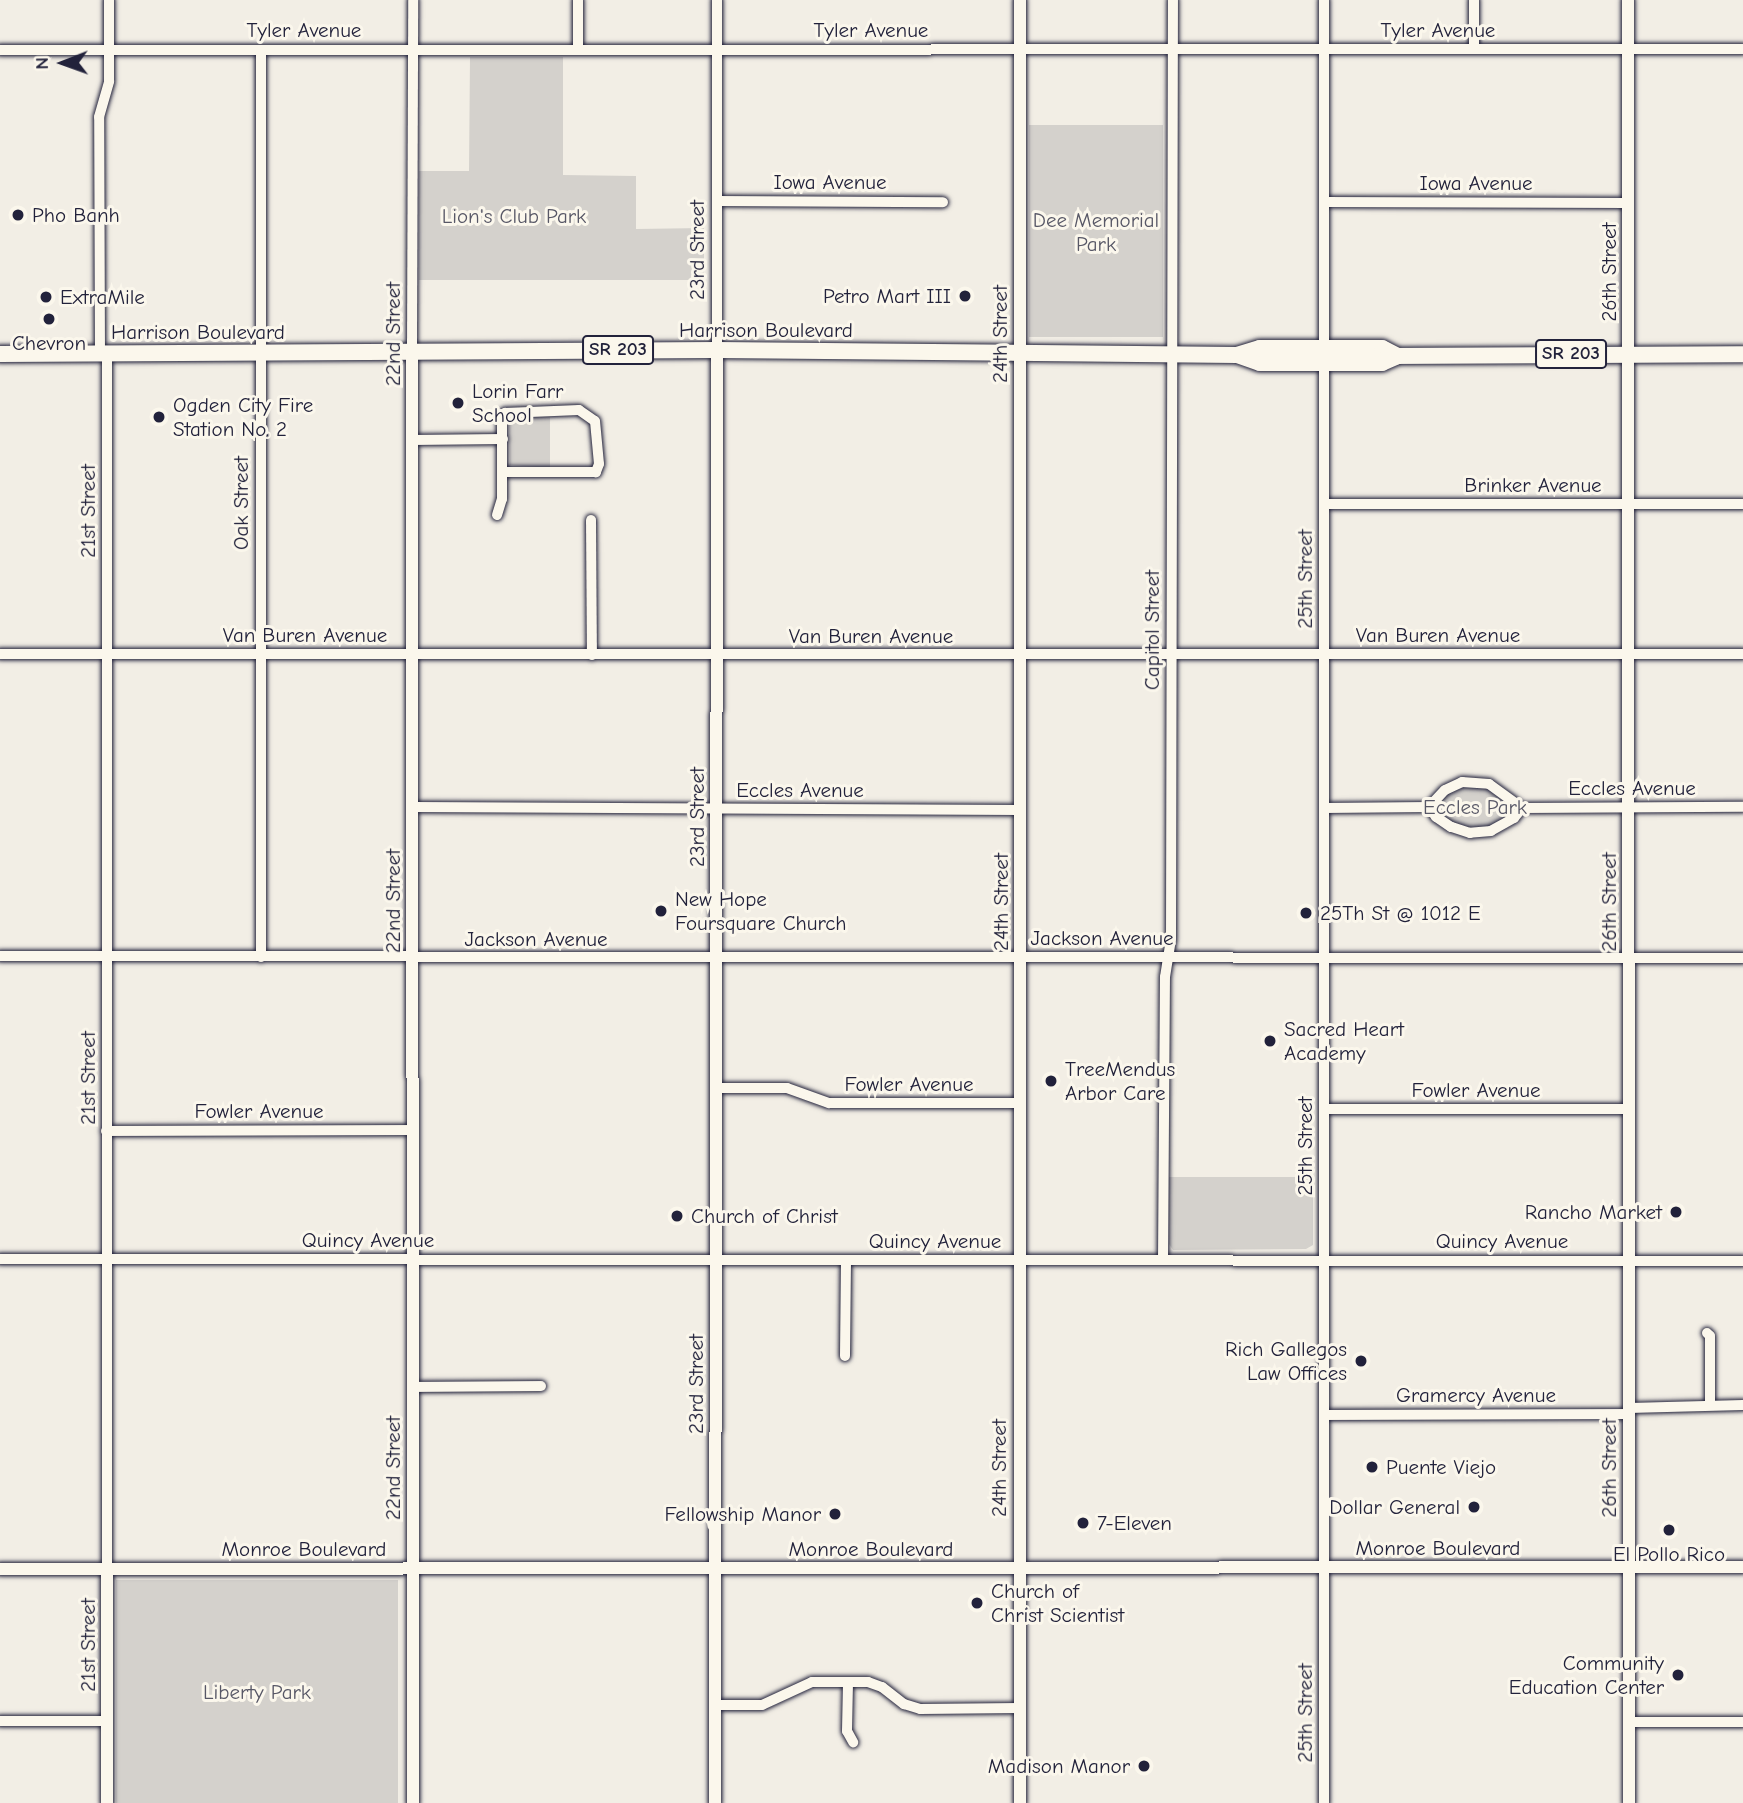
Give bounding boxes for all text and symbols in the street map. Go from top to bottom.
street label: Tyler Avenue [247,17,361,43]
street label: Tyler Avenue [814,17,928,43]
street label: Tyler Avenue [1381,17,1495,43]
north arrow [28,28,98,98]
text: N [31,57,53,70]
street label: Iowa Avenue [773,169,887,195]
street label: Iowa Avenue [1419,170,1533,196]
street label: 23rd Street [684,200,710,300]
place label: Pho Banh [32,202,120,228]
park label: Lion's Club Park [442,203,586,229]
marker: Pho Banh [10,207,26,223]
park label: Dee Memorial Park [1033,207,1159,257]
street label: 26th Street [1596,222,1622,322]
street label: 22nd Street [380,282,406,386]
place label: Petro Mart III [823,283,951,309]
place label: ExtraMile [60,284,145,310]
street label: 24th Street [987,285,1013,383]
marker: Petro Mart III [957,288,973,304]
marker: ExtraMile [38,289,54,305]
marker: Chevron [41,311,57,327]
street label: Harrison Boulevard [679,317,853,343]
street label: Harrison Boulevard [111,319,285,345]
place label: Chevron [12,330,86,356]
road number: SR 203 [581,334,655,366]
road number: SR 203 [1534,338,1608,370]
place label: Lorin Farr School [472,378,563,428]
place label: Ogden City Fire Station No. 2 [173,392,313,442]
marker: Lorin Farr School [450,395,466,411]
marker: Ogden City Fire Station No. 2 [151,409,167,425]
street label: Oak Street [228,456,254,550]
street label: 21st Street [75,464,101,558]
street label: Brinker Avenue [1464,472,1602,498]
street label: 25th Street [1292,529,1318,629]
street label: Capitol Street [1139,570,1165,690]
street label: Van Buren Avenue [223,622,387,648]
street label: Van Buren Avenue [1356,622,1520,648]
street label: Van Buren Avenue [789,623,953,649]
street label: 23rd Street [684,767,710,867]
street label: Eccles Avenue [1568,775,1696,801]
street label: Eccles Avenue [736,777,864,803]
park label: Eccles Park [1423,794,1527,820]
street label: 22nd Street [380,849,406,953]
street label: 26th Street [1596,852,1622,952]
street label: 24th Street [988,853,1014,951]
place label: New Hope Foursquare Church [675,886,847,936]
place label: 25Th St @ 1012 E [1320,900,1481,926]
marker: New Hope Foursquare Church [653,903,669,919]
marker: 25Th St @ 1012 E [1298,905,1314,921]
street label: Jackson Avenue [1030,925,1174,951]
street label: Jackson Avenue [464,926,608,952]
place label: Sacred Heart Academy [1284,1016,1404,1066]
street label: 21st Street [75,1031,101,1125]
marker: Sacred Heart Academy [1262,1033,1278,1049]
place label: TreeMendus Arbor Care [1065,1056,1175,1106]
street label: Fowler Avenue [845,1071,973,1097]
marker: TreeMendus Arbor Care [1043,1073,1059,1089]
street label: Fowler Avenue [1412,1077,1540,1103]
street label: 25th Street [1292,1096,1318,1196]
street label: Fowler Avenue [195,1098,323,1124]
place label: Rancho Market [1525,1199,1662,1225]
place label: Church of Christ [691,1203,838,1229]
marker: Rancho Market [1668,1204,1684,1220]
marker: Church of Christ [669,1208,685,1224]
street label: Quincy Avenue [302,1227,434,1253]
street label: Quincy Avenue [869,1228,1001,1254]
street label: Quincy Avenue [1436,1228,1568,1254]
street label: 23rd Street [683,1334,709,1434]
place label: Rich Gallegos Law Offices [1225,1336,1347,1386]
marker: Rich Gallegos Law Offices [1353,1353,1369,1369]
street label: Gramercy Avenue [1396,1382,1556,1408]
street label: 22nd Street [380,1416,406,1520]
street label: 26th Street [1596,1418,1622,1518]
street label: 24th Street [986,1419,1012,1517]
place label: Puente Viejo [1386,1454,1496,1480]
marker: Puente Viejo [1364,1459,1380,1475]
place label: Dollar General [1329,1494,1460,1520]
marker: Dollar General [1466,1499,1482,1515]
place label: Fellowship Manor [664,1501,821,1527]
marker: Fellowship Manor [827,1506,843,1522]
place label: 7-Eleven [1097,1510,1172,1536]
marker: 7-Eleven [1075,1515,1091,1531]
marker: El Pollo Rico [1661,1522,1677,1538]
street label: Monroe Boulevard [1356,1535,1520,1561]
street label: Monroe Boulevard [222,1536,386,1562]
street label: Monroe Boulevard [789,1536,953,1562]
place label: El Pollo Rico [1613,1541,1725,1567]
place label: Church of Christ Scientist [991,1578,1124,1628]
marker: Church of Christ Scientist [969,1595,985,1611]
street label: 21st Street [75,1598,101,1692]
place label: Community Education Center [1509,1650,1664,1700]
street label: 25th Street [1292,1663,1318,1763]
marker: Community Education Center [1670,1667,1686,1683]
park label: Liberty Park [203,1679,311,1705]
place label: Madison Manor [988,1753,1130,1779]
marker: Madison Manor [1136,1758,1152,1774]

